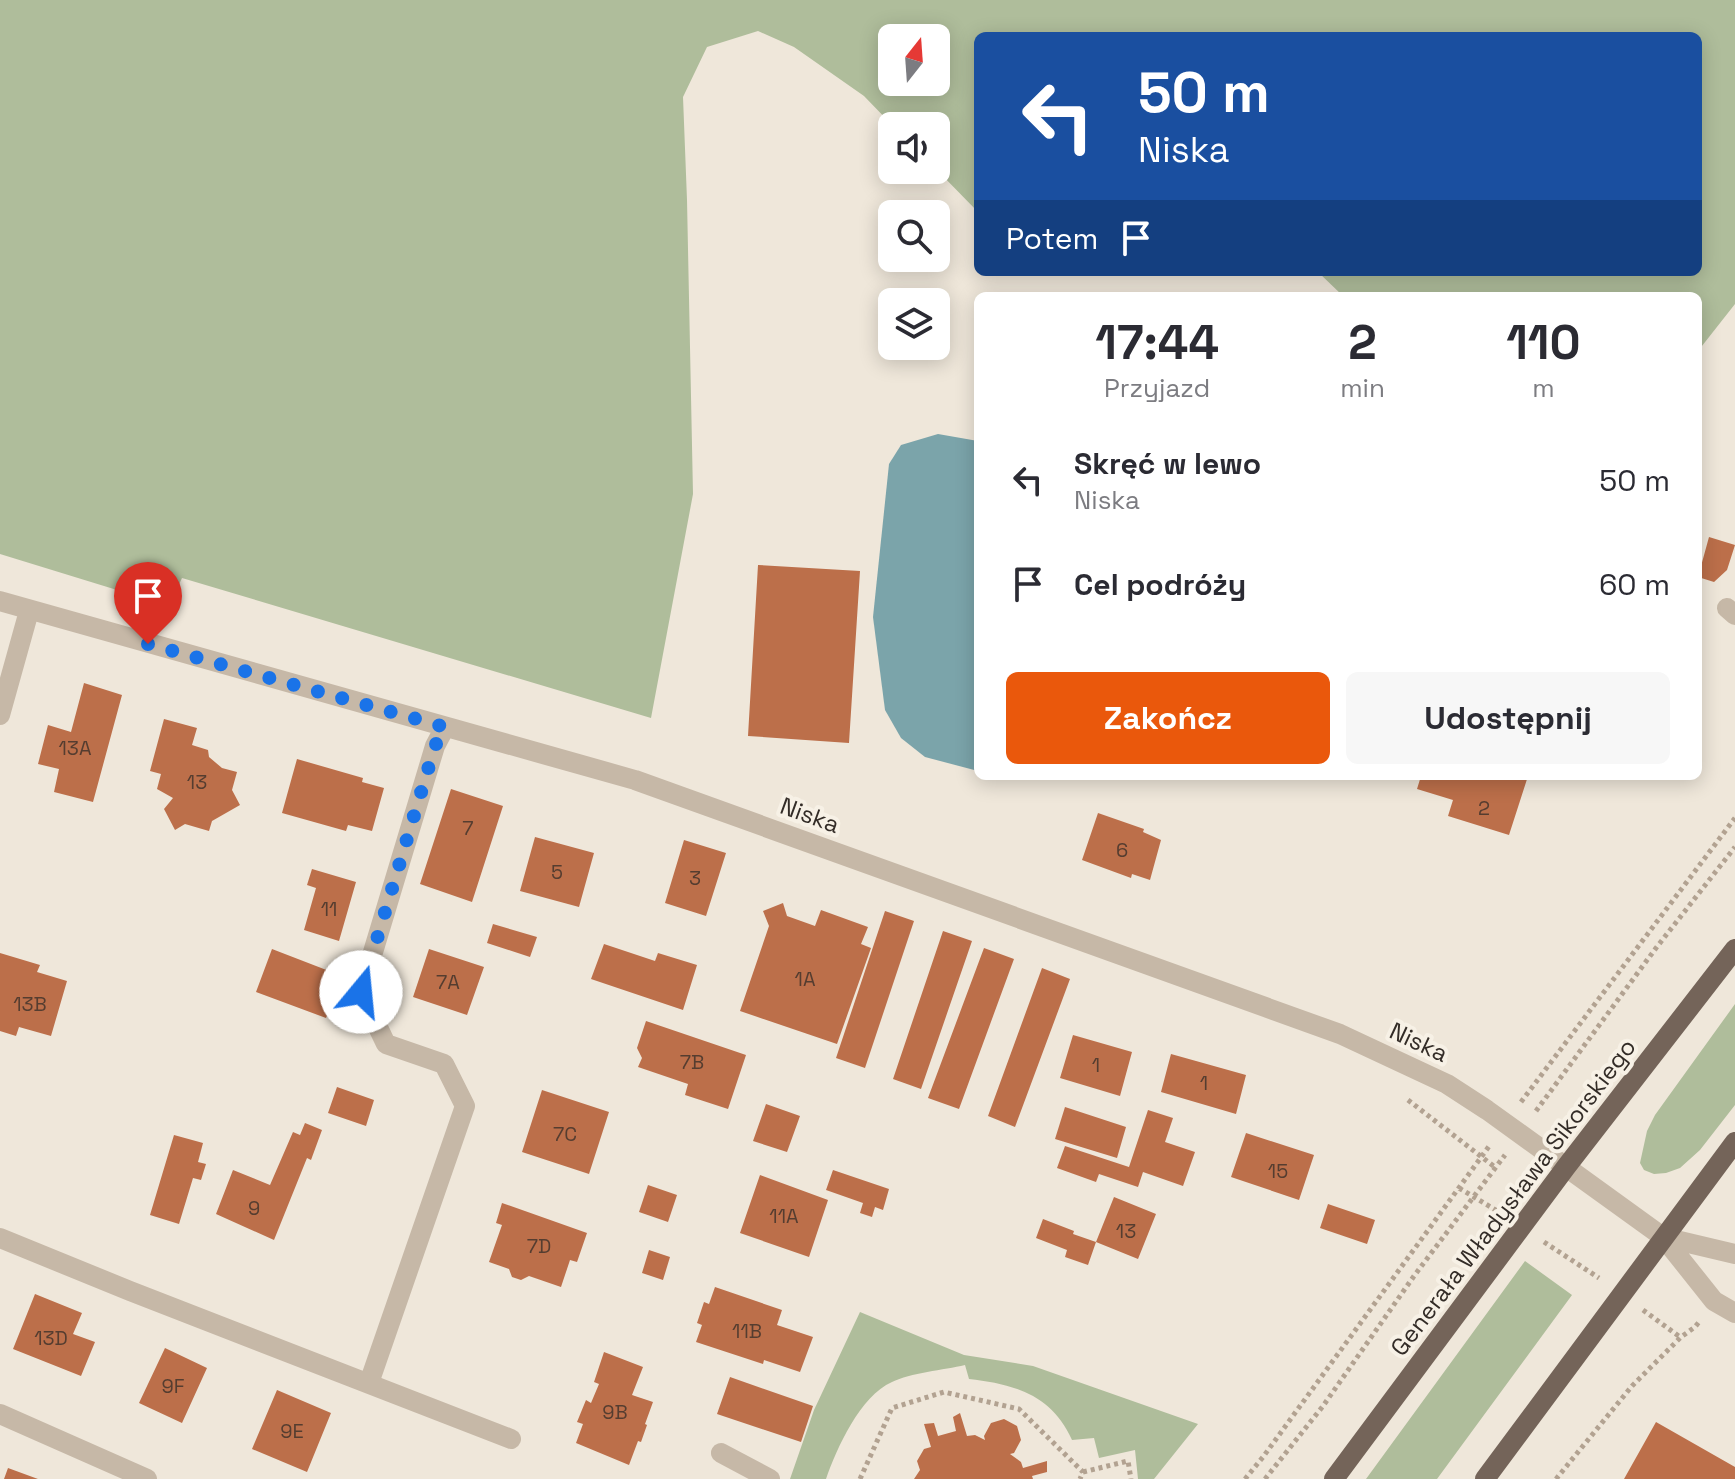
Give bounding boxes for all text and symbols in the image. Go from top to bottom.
north arrow [878,24,950,96]
map controls [878,24,950,360]
text: 50 m [1138,57,1270,128]
icon: left [1006,64,1110,168]
button: sound [878,112,950,184]
text: Niska [1138,127,1229,173]
button: search [878,200,950,272]
icon: arrive [1114,216,1158,260]
text: Potem [1006,219,1098,258]
button: layers [878,288,950,360]
text: 17:44 [1095,312,1219,373]
text: 2 [1348,312,1377,373]
text: 110 [1506,312,1581,373]
text: Przyjazd [1104,371,1210,405]
text: min [1340,371,1385,405]
text: m [1532,371,1555,405]
text: Skręć w lewo [1074,444,1261,483]
icon: left [1006,458,1050,502]
text: 50 m [1599,461,1670,500]
text: Niska [1074,483,1140,517]
pin [114,562,182,644]
icon: arrive [1006,562,1050,606]
text: Cel podróży [1074,565,1246,604]
text: 60 m [1599,565,1670,604]
icon: arrive [126,574,170,618]
button: Zakończ [1006,672,1330,764]
button: Udostępnij [1346,672,1670,764]
house number: 13A [58,735,92,761]
house number: 13 [187,769,207,795]
street label: Niska [776,790,844,840]
house number: 2 [1478,795,1490,821]
house number: 7 [462,815,474,841]
house number: 6 [1116,837,1128,863]
house number: 5 [551,859,563,885]
house number: 3 [689,865,701,891]
house number: 11 [321,896,337,922]
position arrow [319,950,403,1034]
house number: 1A [795,966,816,992]
house number: 7A [436,969,460,995]
house number: 13B [13,991,47,1017]
street label: Niska [1385,1015,1453,1069]
street label: Generała Władysława Sikorskiego [1383,1032,1643,1362]
house number: 7B [680,1049,704,1075]
house number: 1 [1092,1052,1100,1078]
house number: 1 [1200,1070,1208,1096]
house number: 7C [553,1121,577,1147]
house number: 15 [1268,1158,1288,1184]
house number: 9 [248,1195,260,1221]
house number: 11A [769,1203,799,1229]
house number: 13 [1116,1218,1136,1244]
house number: 7D [527,1233,551,1259]
house number: 11B [732,1318,762,1344]
house number: 13D [34,1325,68,1351]
house number: 9F [161,1373,185,1399]
house number: 9B [602,1399,628,1425]
house number: 9E [280,1418,304,1444]

